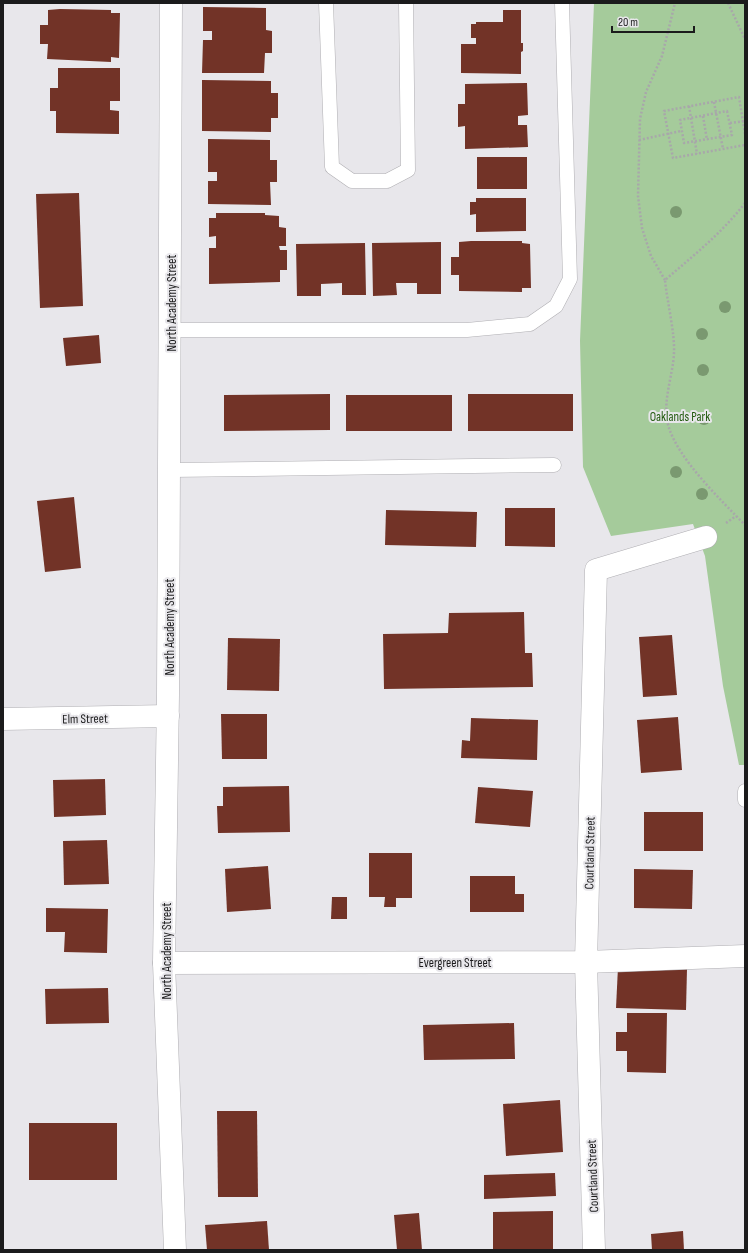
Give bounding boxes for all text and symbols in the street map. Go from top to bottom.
scale bar [612,8,694,34]
text: 20 m [618,15,638,30]
street label: North Academy Street [164,255,180,351]
park label: Oaklands Park [650,409,710,425]
street label: North Academy Street [162,579,178,675]
street label: Elm Street [62,711,108,727]
street label: Courtland Street [581,816,599,890]
street label: North Academy Street [159,903,175,999]
street label: Evergreen Street [418,955,492,971]
street label: Courtland Street [584,1139,602,1213]

